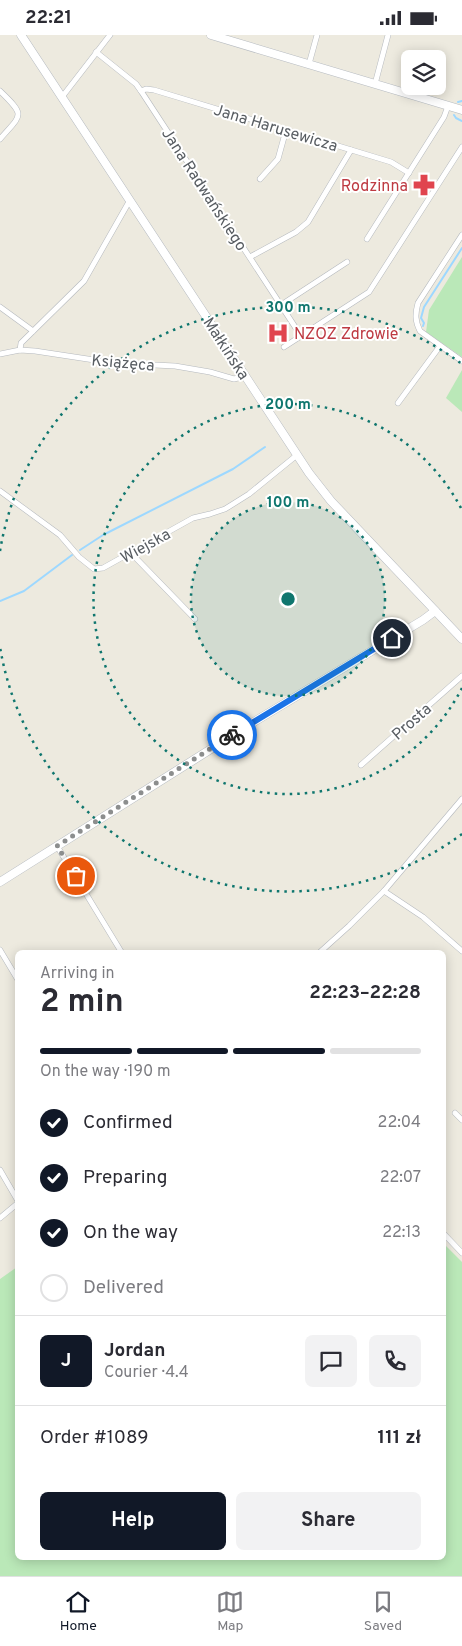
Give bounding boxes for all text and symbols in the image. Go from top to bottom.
text: 22:21 [25,6,72,30]
map controls [401,50,446,95]
button: layers [401,50,446,95]
street label: Jana Harusewicza [211,101,340,157]
street label: Jana Radwańskiego [156,125,251,255]
pharmacy icon: Rodzinna [411,172,437,198]
place label: Rodzinna [341,177,408,197]
text: 300 m [265,299,311,318]
street label: Małkińska [198,314,253,384]
hospital icon: NZOZ Zdrowie [265,320,291,346]
place label: NZOZ Zdrowie [294,325,398,345]
street label: Książęca [90,351,155,377]
text: 200 m [265,396,311,415]
text: 100 m [267,494,309,513]
street label: Wiejska [117,525,175,569]
centre of rings [279,590,297,608]
pin [371,617,413,659]
icon: home [378,624,406,652]
street label: Prosta [388,700,436,745]
courier [207,710,257,760]
icon: bike [218,721,246,749]
pin [55,855,97,897]
icon: bag [62,862,90,890]
text: Arriving in [40,964,115,984]
text: 22:23–22:28 [309,981,421,1005]
text: 2 min [40,983,124,1023]
text: On the way · 190 m [40,1062,170,1082]
icon: check [40,1109,68,1137]
text: Confirmed [83,1111,173,1135]
text: 22:04 [378,1113,421,1133]
icon: check [40,1164,68,1192]
text: Preparing [83,1166,167,1190]
text: 22:07 [380,1168,421,1188]
icon: check [40,1219,68,1247]
text: On the way [83,1221,178,1245]
text: 22:13 [382,1223,421,1243]
text: Delivered [83,1276,164,1300]
button: chat [305,1335,357,1387]
button: phone [369,1335,421,1387]
text: Jordan [104,1339,166,1363]
text: J [61,1349,71,1373]
text: Courier · 4.4 [104,1363,189,1383]
text: Order #1089 [40,1426,149,1450]
text: 111 zł [378,1426,421,1450]
button: Help [40,1492,226,1550]
button: Share [236,1492,421,1550]
tab: Home [60,1588,97,1635]
tab: Map [216,1588,244,1635]
tab: Saved [364,1588,402,1635]

